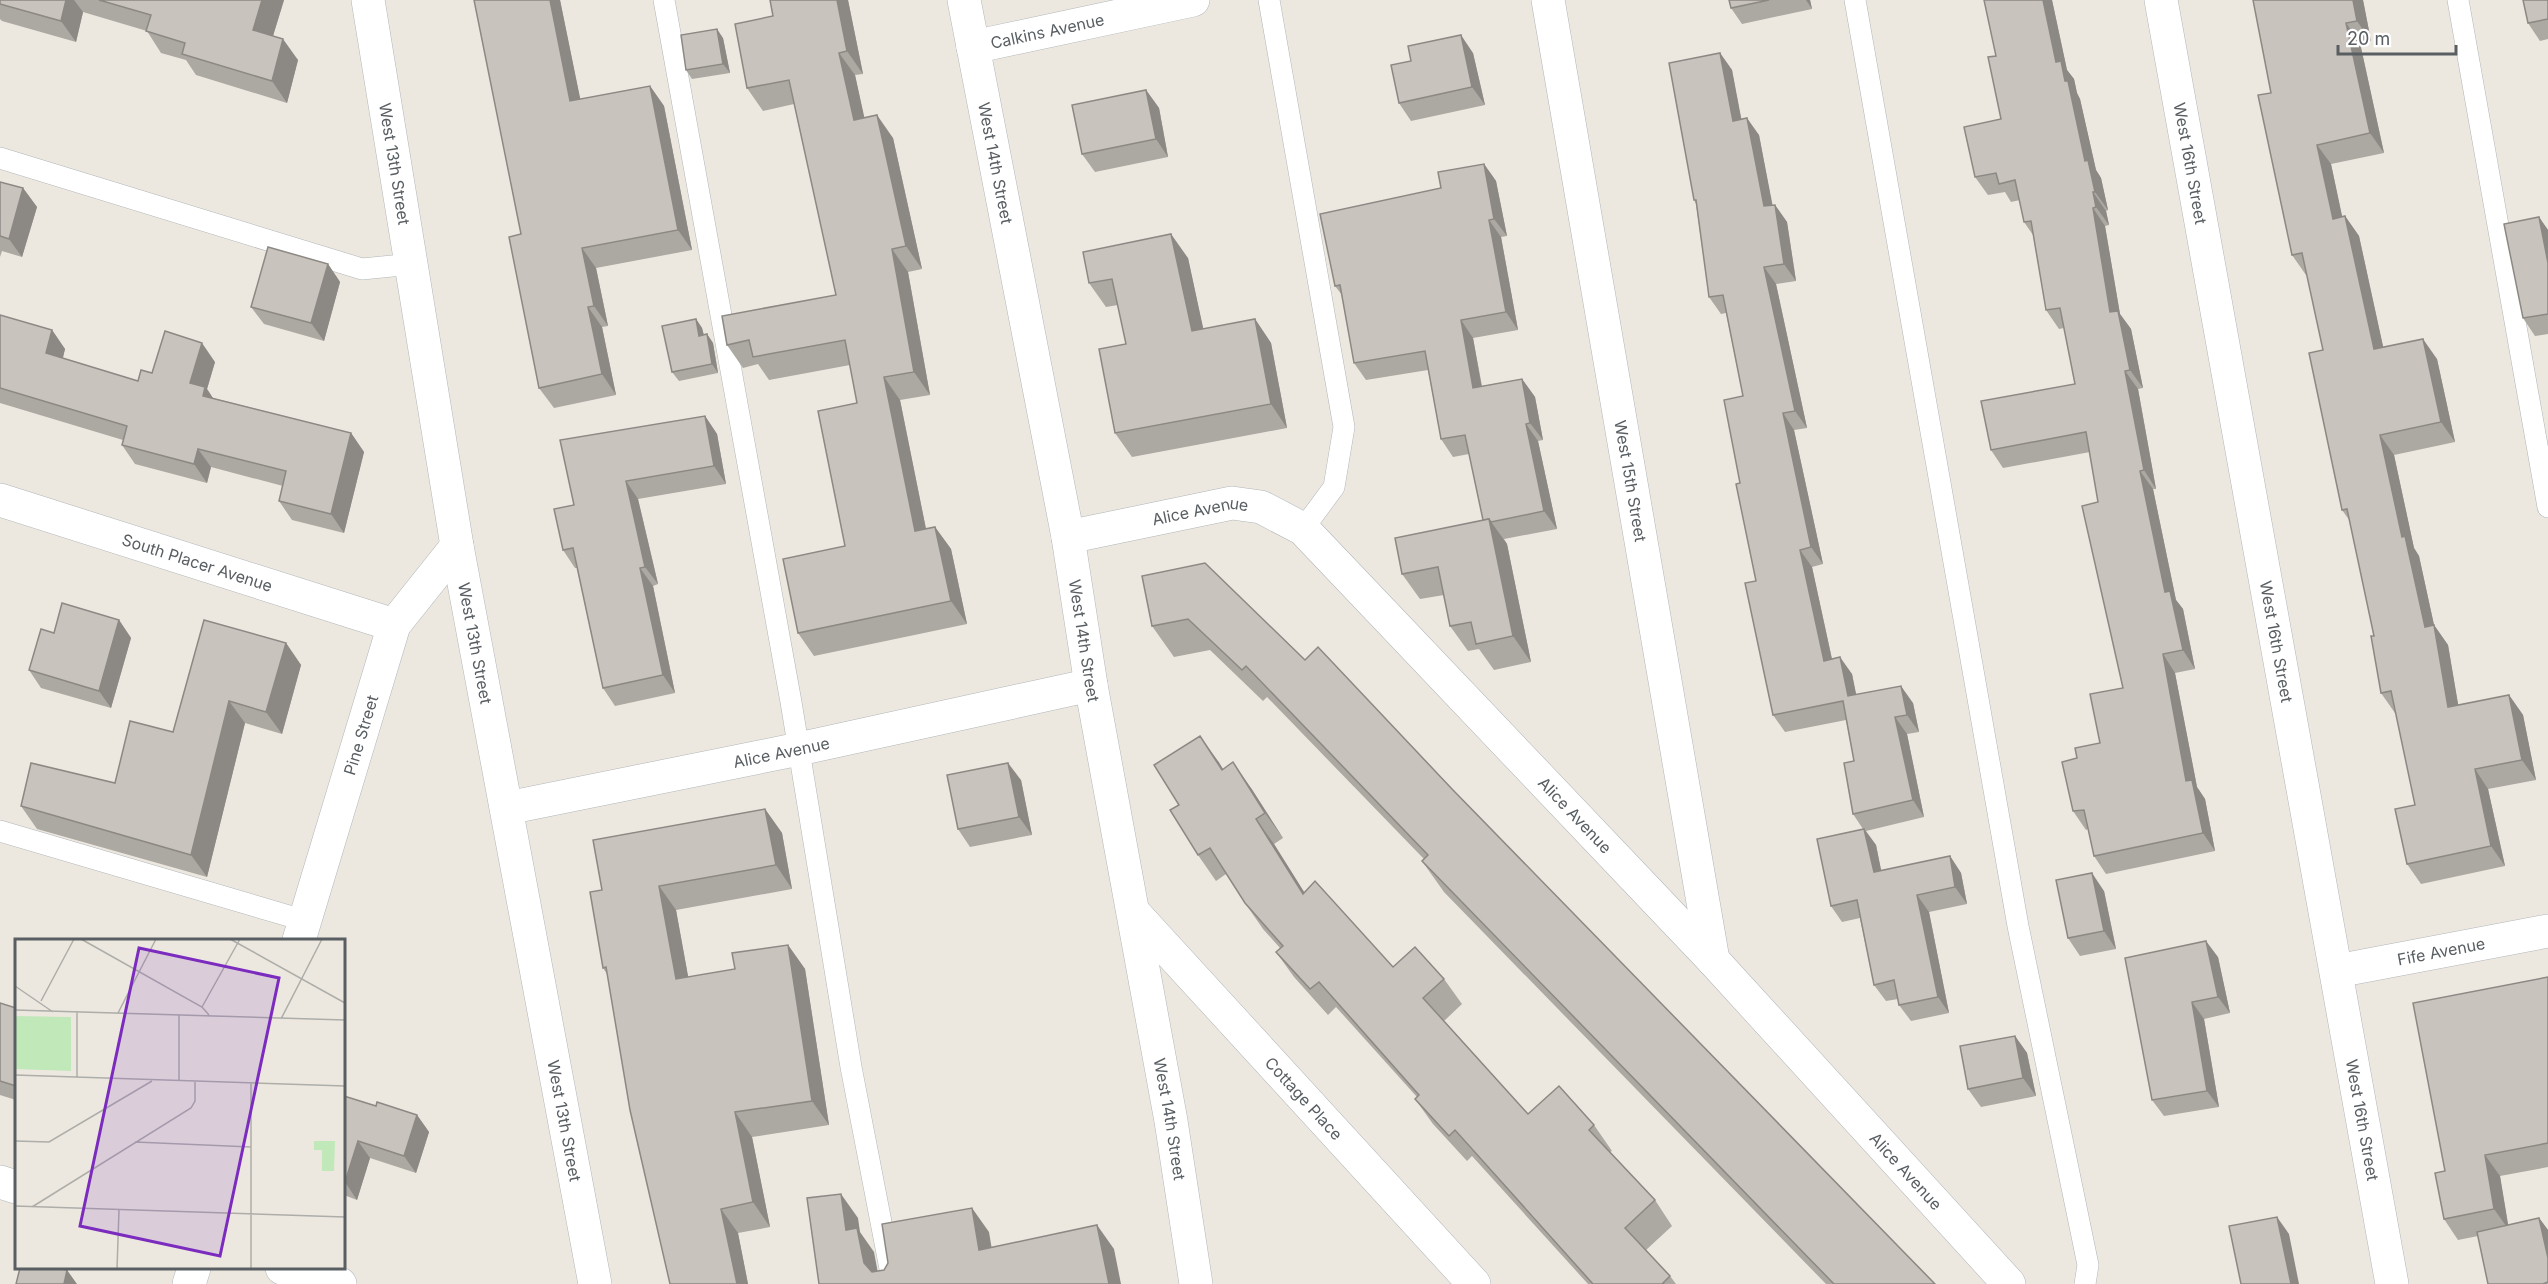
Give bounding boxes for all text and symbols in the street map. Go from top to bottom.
street label: Calkins Avenue [989,9,1106,53]
scale bar [2338,18,2456,56]
text: 20 m [2347,28,2390,49]
street label: West 14th Street [974,100,1017,226]
street label: West 13th Street [375,101,414,226]
street label: West 16th Street [2170,101,2211,226]
street label: West 15th Street [1610,419,1651,543]
street label: Alice Avenue [1150,493,1250,529]
street label: South Placer Avenue [120,529,275,596]
street label: West 14th Street [1065,578,1104,704]
street label: West 16th Street [2256,579,2297,704]
street label: West 13th Street [454,581,496,706]
street label: Pine Street [339,693,382,778]
street label: Alice Avenue [731,733,832,772]
street label: Alice Avenue [1534,773,1616,857]
street label: Fife Avenue [2396,933,2487,969]
inset map [15,939,345,1269]
street label: Cottage Place [1261,1053,1347,1144]
street label: West 14th Street [1150,1056,1190,1182]
street label: West 13th Street [543,1058,586,1183]
street label: West 16th Street [2342,1058,2383,1182]
street label: Alice Avenue [1865,1128,1946,1214]

